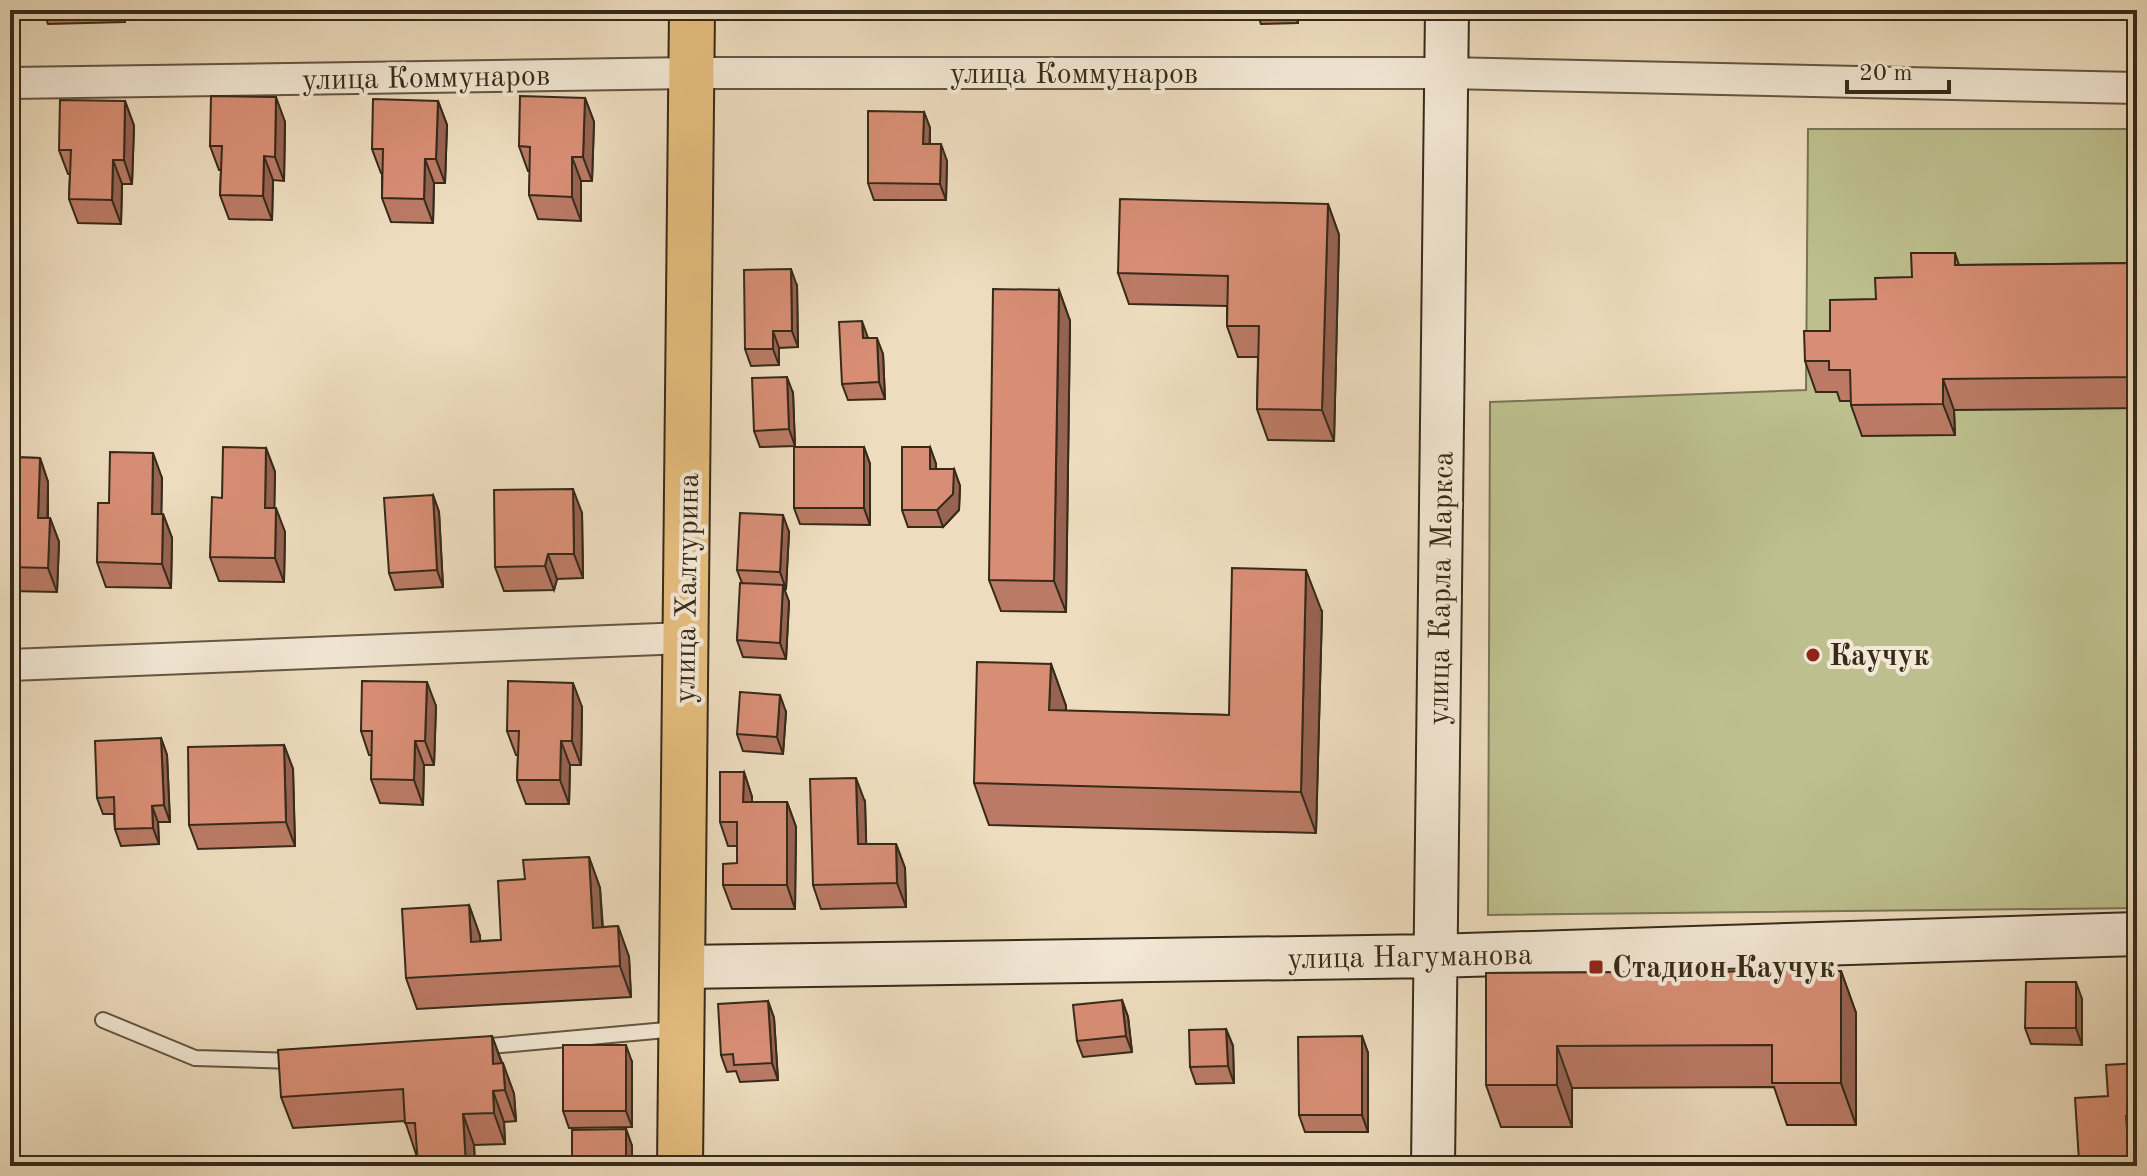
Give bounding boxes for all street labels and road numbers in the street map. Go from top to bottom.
street label: улица Коммунаров [950,60,1198,90]
street label: улица Коммунаров [302,62,550,96]
street label: улица Карла Маркса [1425,451,1459,725]
street label: улица Халтурина [671,472,705,704]
street label: улица Нагуманова [1287,941,1533,975]

